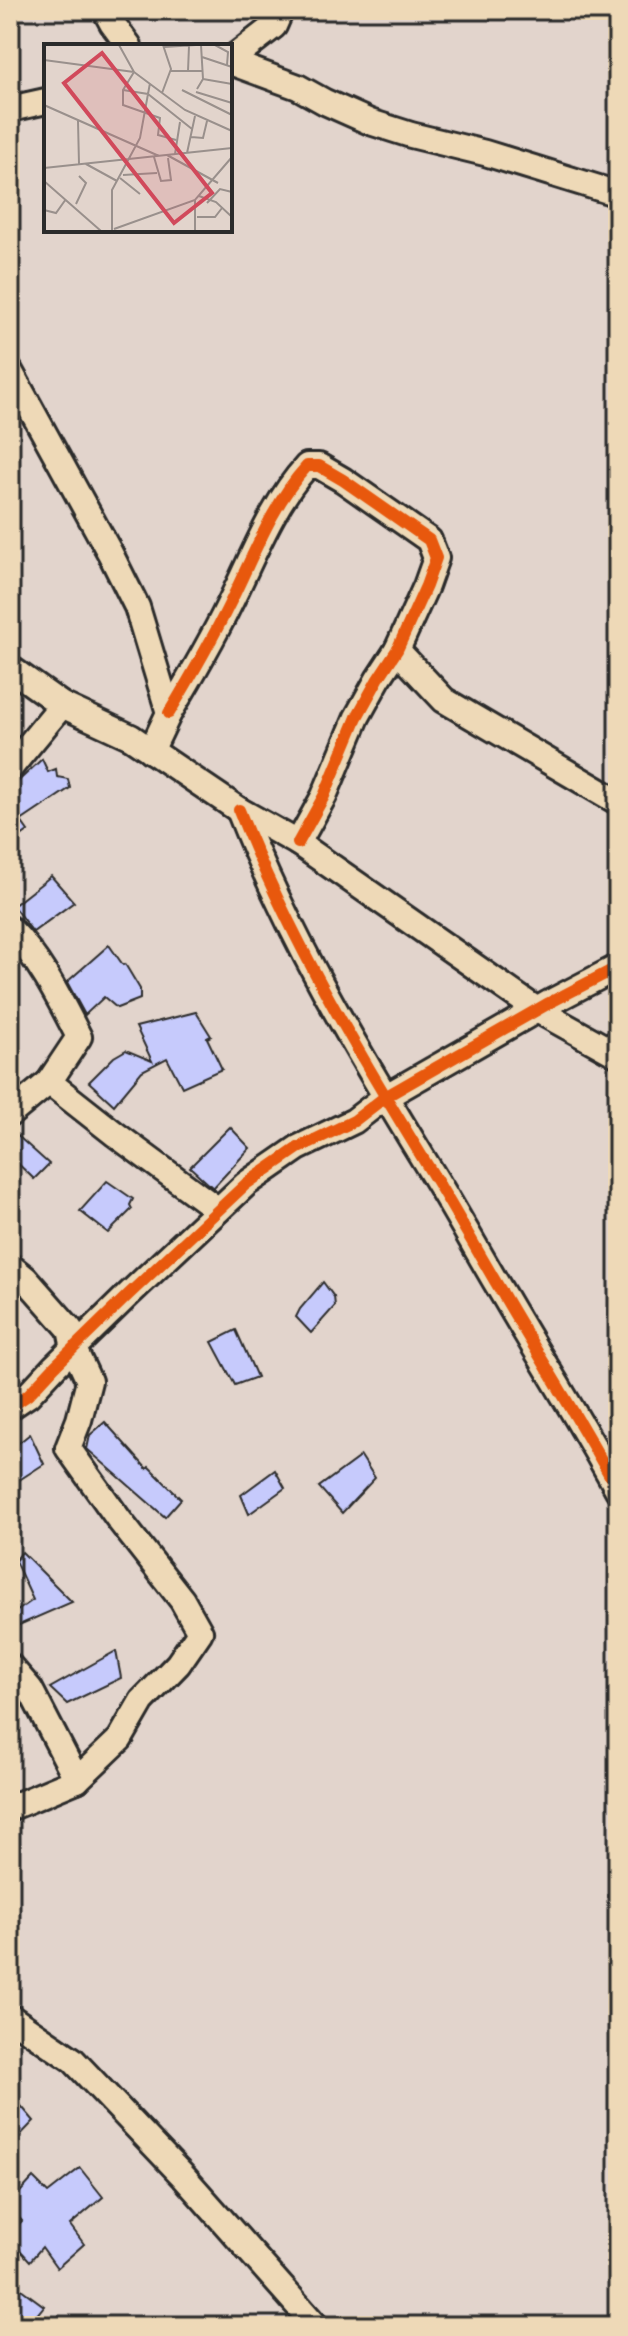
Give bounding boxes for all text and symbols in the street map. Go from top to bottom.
inset map [44,44,232,232]

